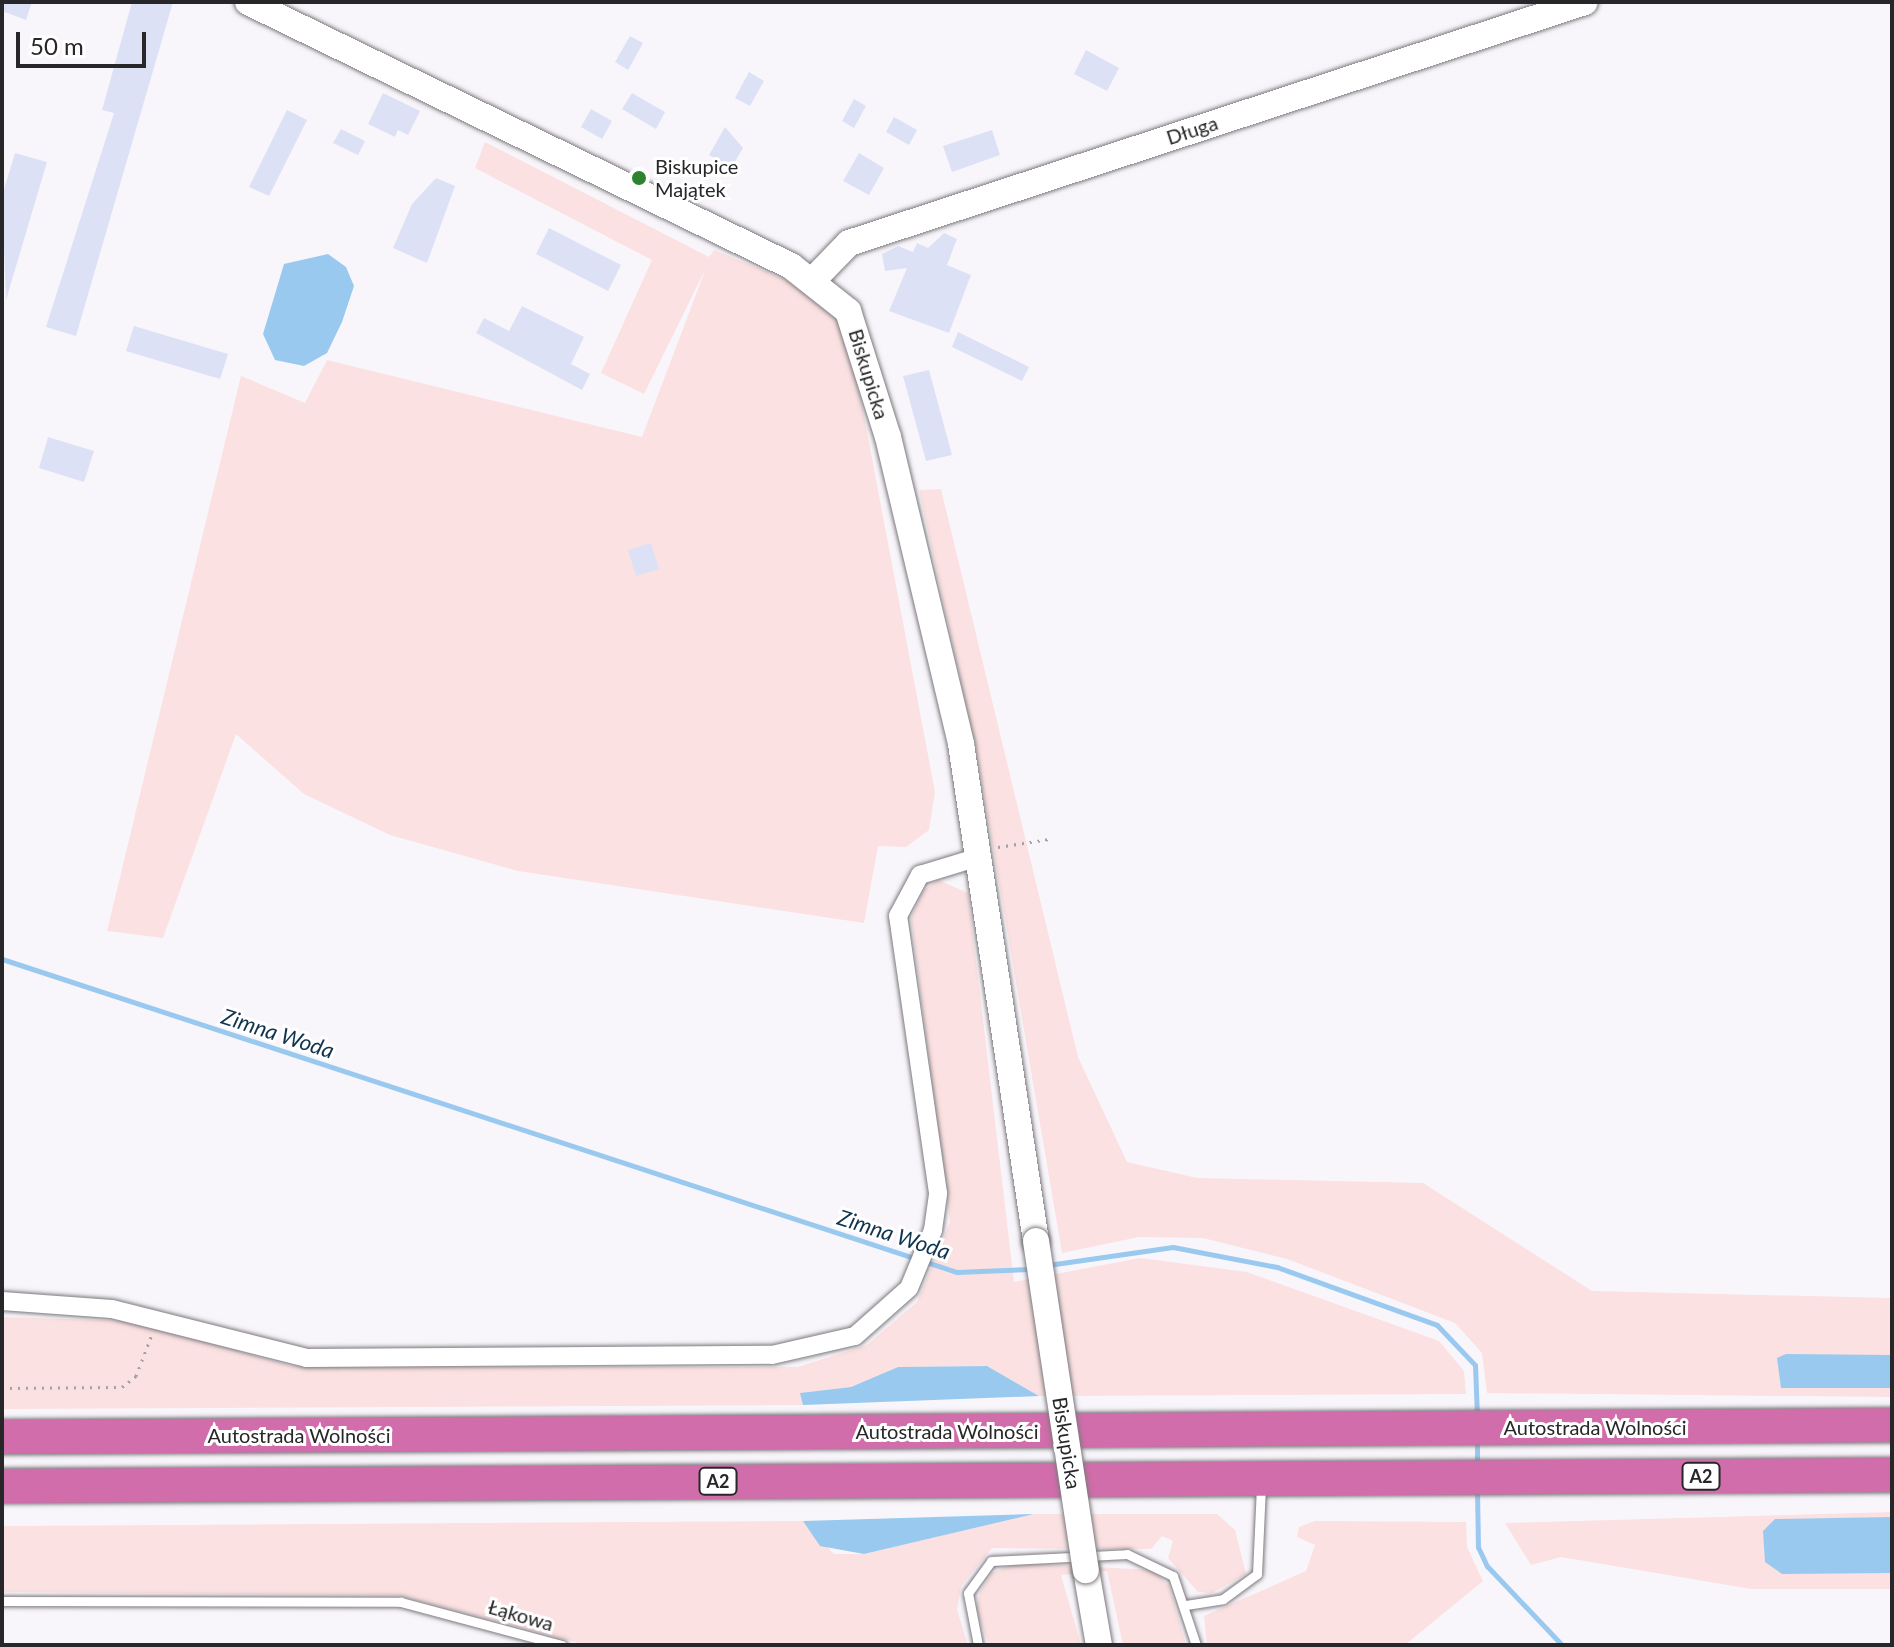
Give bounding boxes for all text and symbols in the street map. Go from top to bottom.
scale bar [20,16,150,66]
text: 50 m [30,31,84,60]
street label: Długa [1163,110,1221,150]
place label: Biskupice Majątek [655,154,738,201]
marker: Biskupice Majątek [630,169,648,187]
street label: Biskupicka [844,326,894,422]
water label: Zimna Woda [218,1002,338,1064]
water label: Zimna Woda [834,1203,954,1265]
street label: Biskupicka [1048,1395,1086,1491]
street label: Autostrada Wolności [1503,1415,1687,1439]
street label: Autostrada Wolności [855,1419,1039,1443]
street label: Autostrada Wolności [207,1423,391,1447]
road number: A2 [1681,1462,1721,1490]
road number: A2 [698,1467,738,1495]
street label: Łąkowa [486,1594,556,1636]

